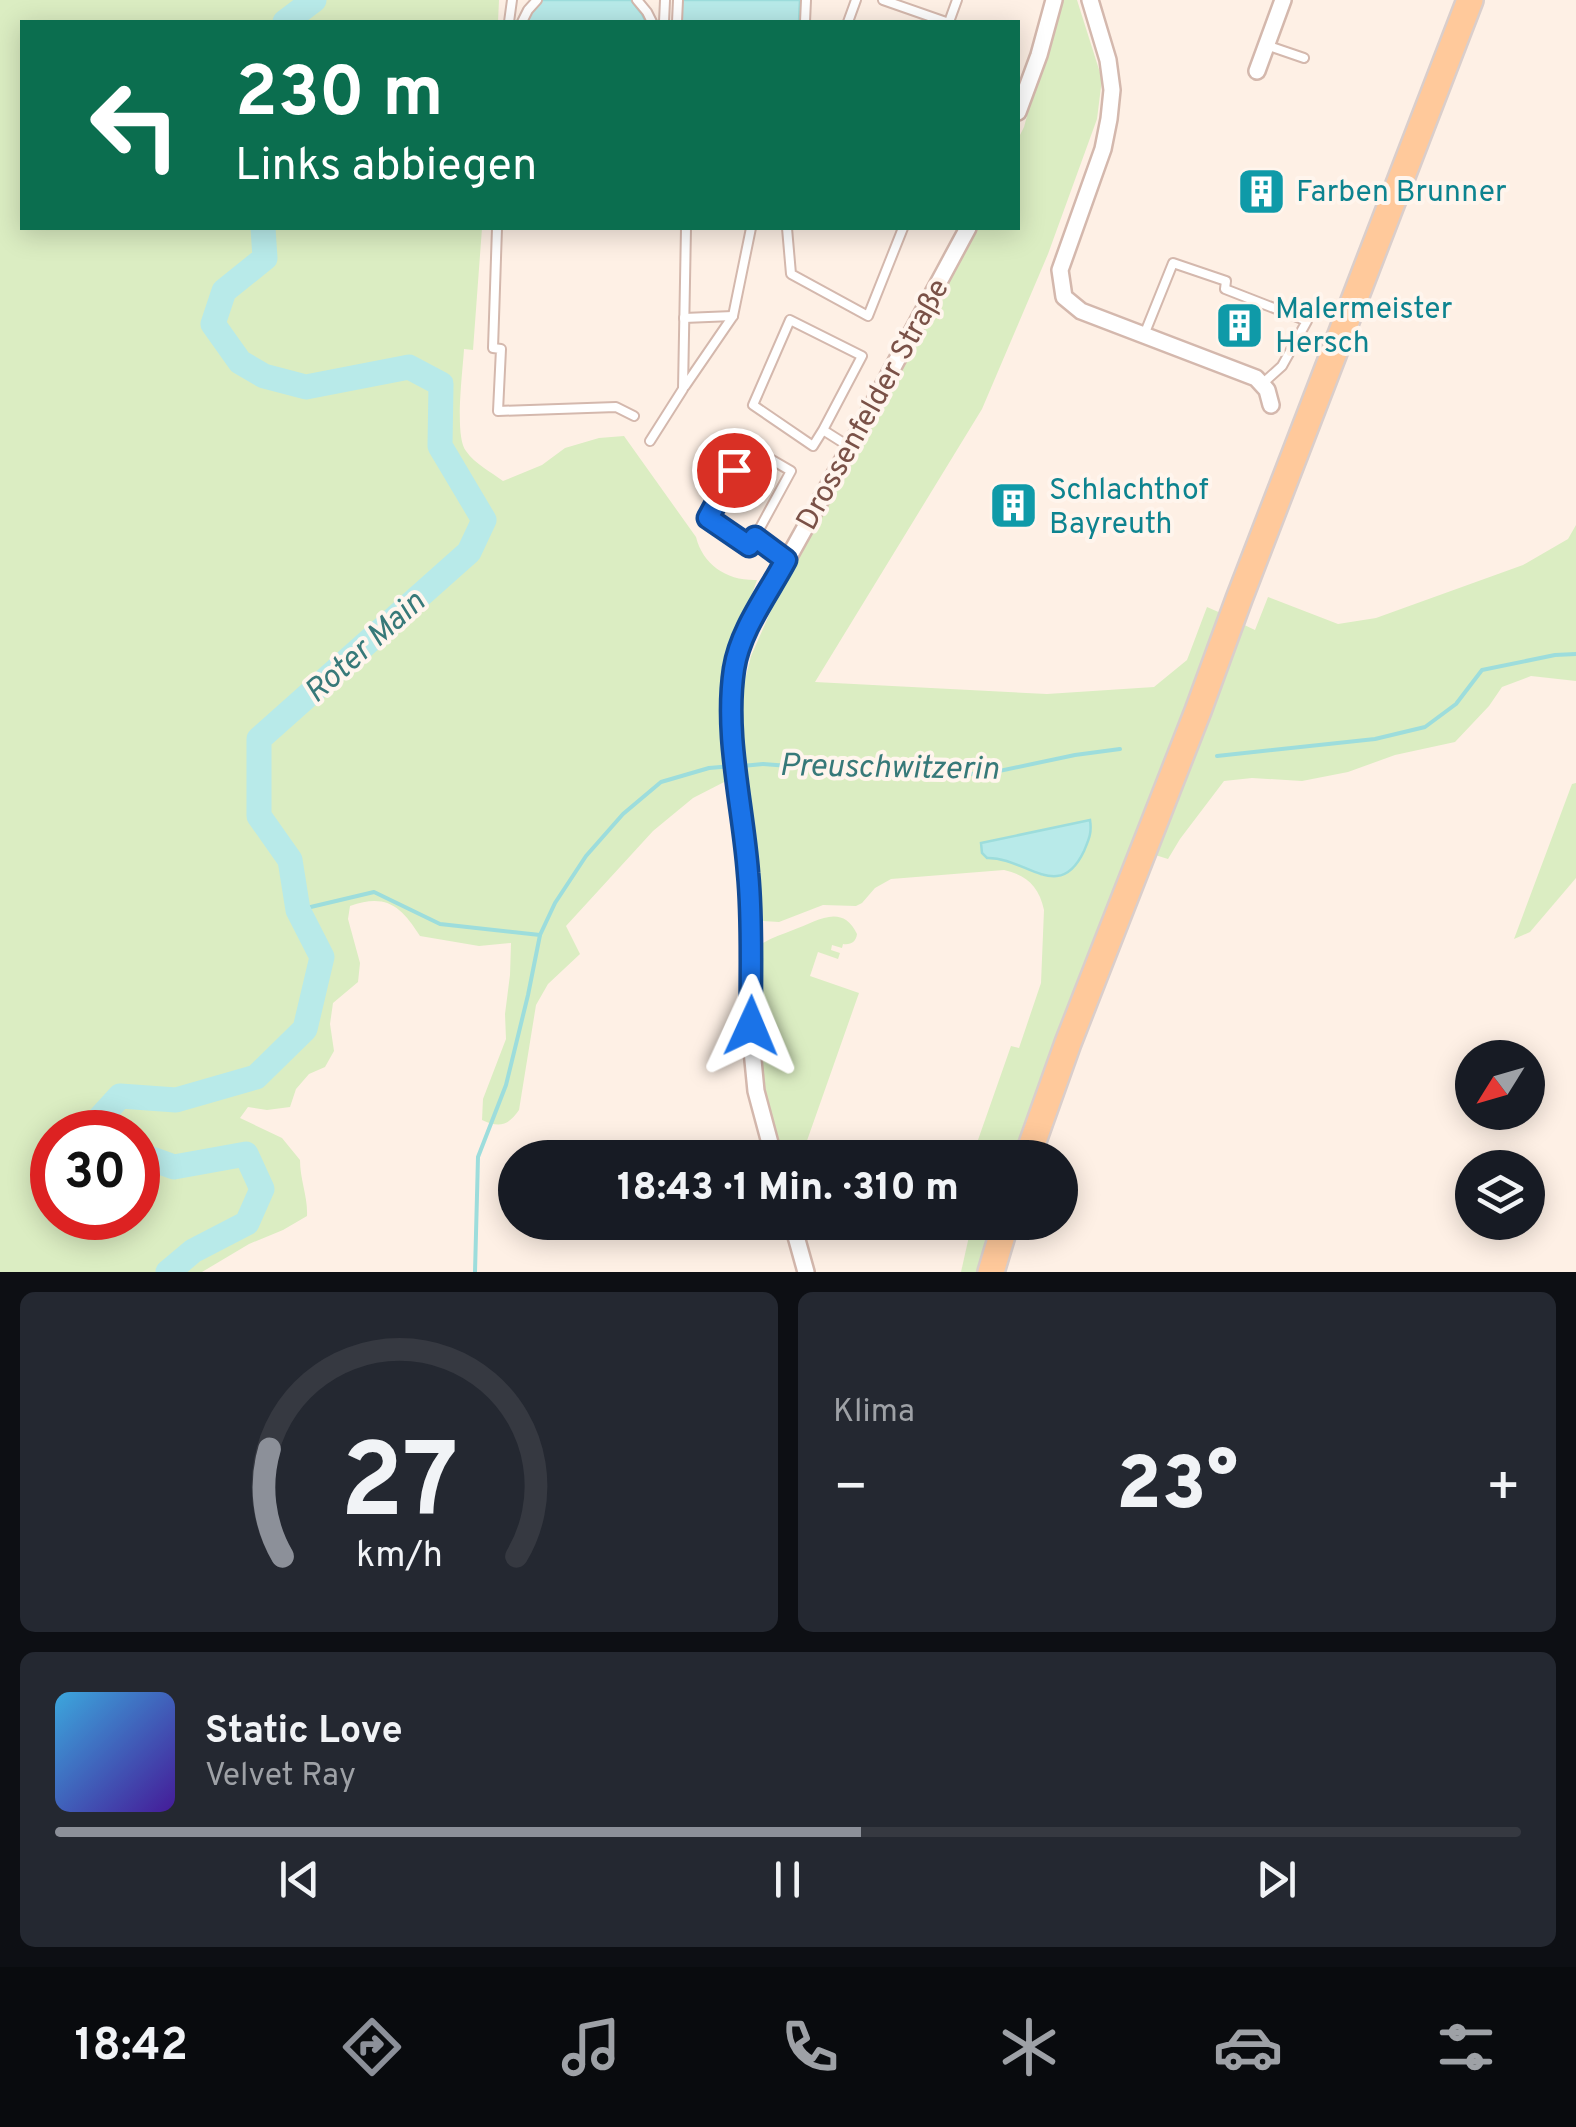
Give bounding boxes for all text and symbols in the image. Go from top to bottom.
text: 230 m [235,52,444,141]
icon: left [70,60,200,190]
text: Links abbiegen [235,139,537,196]
building icon: Farben Brunner [1235,165,1287,217]
place label: Farben Brunner [1296,175,1507,212]
street label: Drossenfelder Straße [790,273,959,537]
place label: Malermeister Hersch [1275,292,1453,363]
building icon: Malermeister Hersch [1214,299,1266,351]
pin [692,428,777,513]
icon: arrive [707,443,762,498]
place label: Schlachthof Bayreuth [1049,473,1208,544]
building icon: Schlachthof Bayreuth [988,480,1040,532]
water label: Roter Main [297,583,435,713]
water label: Preuschwitzerin [779,747,1000,791]
position arrow [699,974,803,1078]
north arrow [1455,1040,1545,1130]
map controls [1455,1040,1545,1240]
speed limit sign: 30 [30,1110,160,1240]
button: layers [1455,1150,1545,1240]
text: 18:43 · 1 Min. · 310 m [617,1165,959,1214]
text: Klima [833,1393,915,1433]
text: 27 [340,1422,458,1554]
text: 23° [1116,1441,1238,1536]
text: − [833,1455,868,1525]
text: + [1486,1455,1521,1525]
text: km/h [356,1534,442,1580]
text: Static Love [205,1708,403,1757]
text: Velvet Ray [205,1757,356,1797]
icon: previous [272,1852,327,1907]
icon: pause [760,1852,815,1907]
icon: next [1249,1852,1304,1907]
icon: directions [337,2012,407,2082]
icon: music [556,2012,626,2082]
icon: phone [775,2012,845,2082]
icon: climate [994,2012,1064,2082]
icon: car [1213,2012,1283,2082]
icon: filters [1431,2012,1501,2082]
text: 18:42 [74,2019,188,2076]

